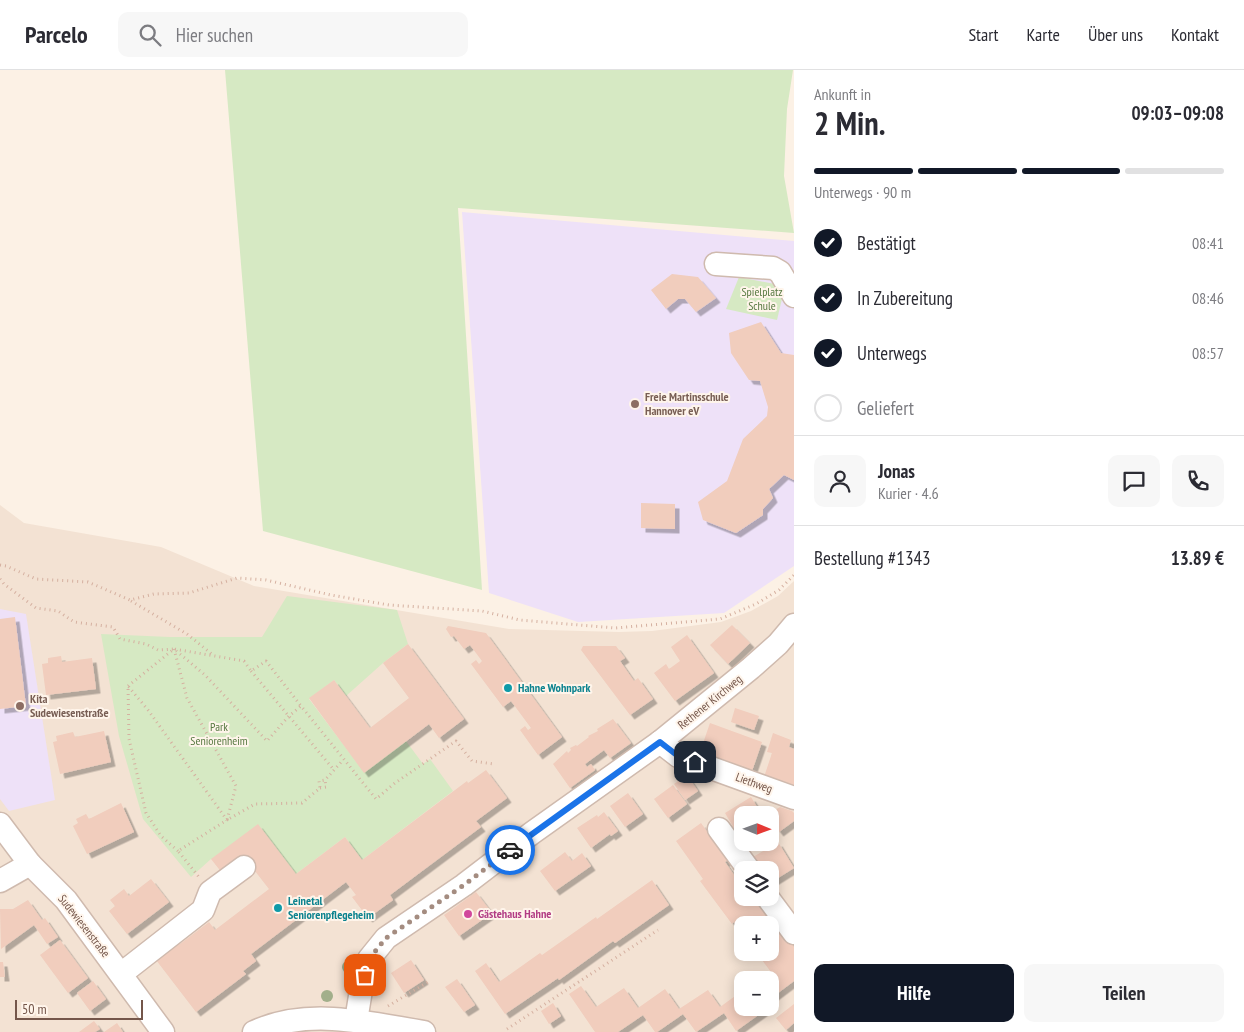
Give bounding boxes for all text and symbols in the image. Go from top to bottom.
search box [118,12,468,57]
text: Parcelo [25,19,88,50]
icon: search [136,21,164,49]
text: Hier suchen [176,23,253,47]
text: Start [968,23,999,46]
text: Karte [1027,23,1060,46]
text: Über uns [1088,23,1143,46]
text: Kontakt [1171,23,1219,46]
text: Ankunft in [814,84,871,104]
text: 09:03–09:08 [1131,101,1224,125]
text: 2 Min. [814,102,885,144]
text: Unterwegs · 90 m [814,182,911,202]
icon: check [814,229,842,257]
text: Bestätigt [857,231,916,255]
text: 08:41 [1192,233,1224,253]
park label: Spielplatz Schule [741,284,783,313]
icon: check [814,284,842,312]
text: In Zubereitung [857,286,953,310]
text: 08:46 [1192,288,1224,308]
icon: check [814,339,842,367]
text: Unterwegs [857,341,927,365]
text: 08:57 [1192,343,1224,363]
place label: Freie Martinsschule Hannover eV [645,389,729,418]
text: Geliefert [857,396,914,420]
marker: Freie Martinsschule Hannover eV [629,398,641,410]
button: person [814,455,866,507]
button: chat [1108,455,1160,507]
button: phone [1172,455,1224,507]
text: Jonas [878,459,915,483]
text: Kurier · 4.6 [878,483,939,503]
text: Bestellung #1343 [814,546,931,570]
text: 13.89 € [1171,546,1224,570]
street label: Rethener Kirchweg [675,671,745,732]
place label: Hahne Wohnpark [518,680,590,695]
marker: Hahne Wohnpark [502,682,514,694]
place label: Kita Sudewiesenstraße [30,691,109,720]
marker: Kita Sudewiesenstraße [14,700,26,712]
park label: Park Seniorenheim [190,719,248,748]
pin [674,741,716,783]
icon: home [681,748,709,776]
street label: Liethweg [734,769,775,796]
north arrow [734,806,779,851]
map controls [734,806,779,1016]
courier [485,825,535,875]
icon: car [496,836,524,864]
button: layers [734,861,779,906]
street label: Sudewiesenstraße [55,891,114,960]
place label: Leinetal Seniorenpflegeheim [288,893,374,922]
marker: Leinetal Seniorenpflegeheim [272,902,284,914]
place label: Gästehaus Hahne [478,906,551,921]
marker: Gästehaus Hahne [462,908,474,920]
button: + [734,916,779,961]
pin [344,954,386,996]
icon: bag [351,961,379,989]
button: Hilfe [814,964,1014,1022]
button: Teilen [1024,964,1224,1022]
button: − [734,971,779,1016]
scale bar [15,997,142,1020]
text: 50 m [22,1000,47,1018]

